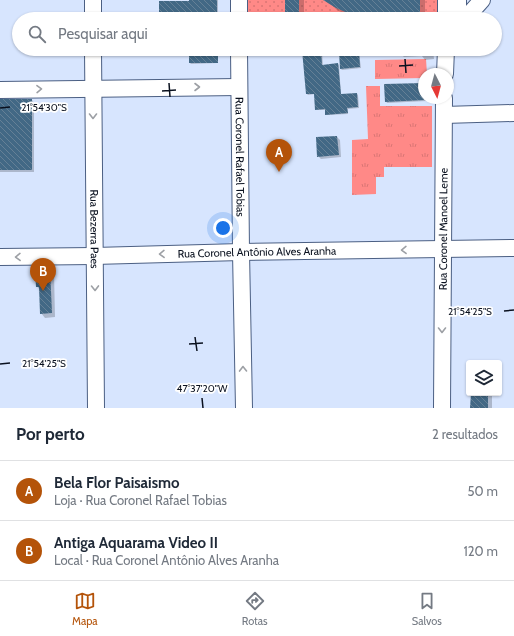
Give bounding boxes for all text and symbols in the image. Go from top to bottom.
search box [12,12,502,56]
icon: search [26,23,48,45]
text: Pesquisar aqui [58,25,148,43]
north arrow [418,68,454,104]
one-way arrow [194,83,200,92]
one-way arrow [36,85,42,93]
street label: Rua Coronel Rafael Tobias [232,97,248,217]
text: 21°54'30"S [21,101,67,114]
one-way arrow [89,113,97,119]
pin: A [266,139,292,172]
street label: Rua Coronel Manoel Leme [436,167,451,290]
street label: Rua Bezerra Paes [87,189,102,269]
your location [213,218,233,238]
street label: Rua Coronel Antônio Alves Aranha [177,244,337,261]
one-way arrow [401,246,407,254]
one-way arrow [159,250,165,258]
one-way arrow [15,253,21,261]
pin: B [30,258,56,291]
one-way arrow [91,285,99,291]
text: 21°54'25"S [448,305,492,318]
one-way arrow [438,327,446,333]
text: 21°54'25"S [22,357,66,370]
map controls [466,360,502,396]
button: layers [466,360,502,396]
one-way arrow [239,366,248,372]
text: 47°37'20"W [177,382,228,395]
text: Por perto [16,424,85,444]
text: 2 resultados [432,426,498,442]
text: Bela Flor Paisaismo [54,474,180,492]
text: A [25,483,33,499]
text: 50 m [468,483,498,499]
text: Loja · Rua Coronel Rafael Tobias [54,492,227,508]
text: Antiga Aquarama Video II [54,534,218,552]
text: B [25,543,33,559]
text: 120 m [464,543,498,559]
text: Local · Rua Coronel Antônio Alves Aranha [54,552,279,568]
tab: Mapa [72,590,98,628]
tab: Rotas [242,590,268,628]
tab: Salvos [412,590,442,628]

